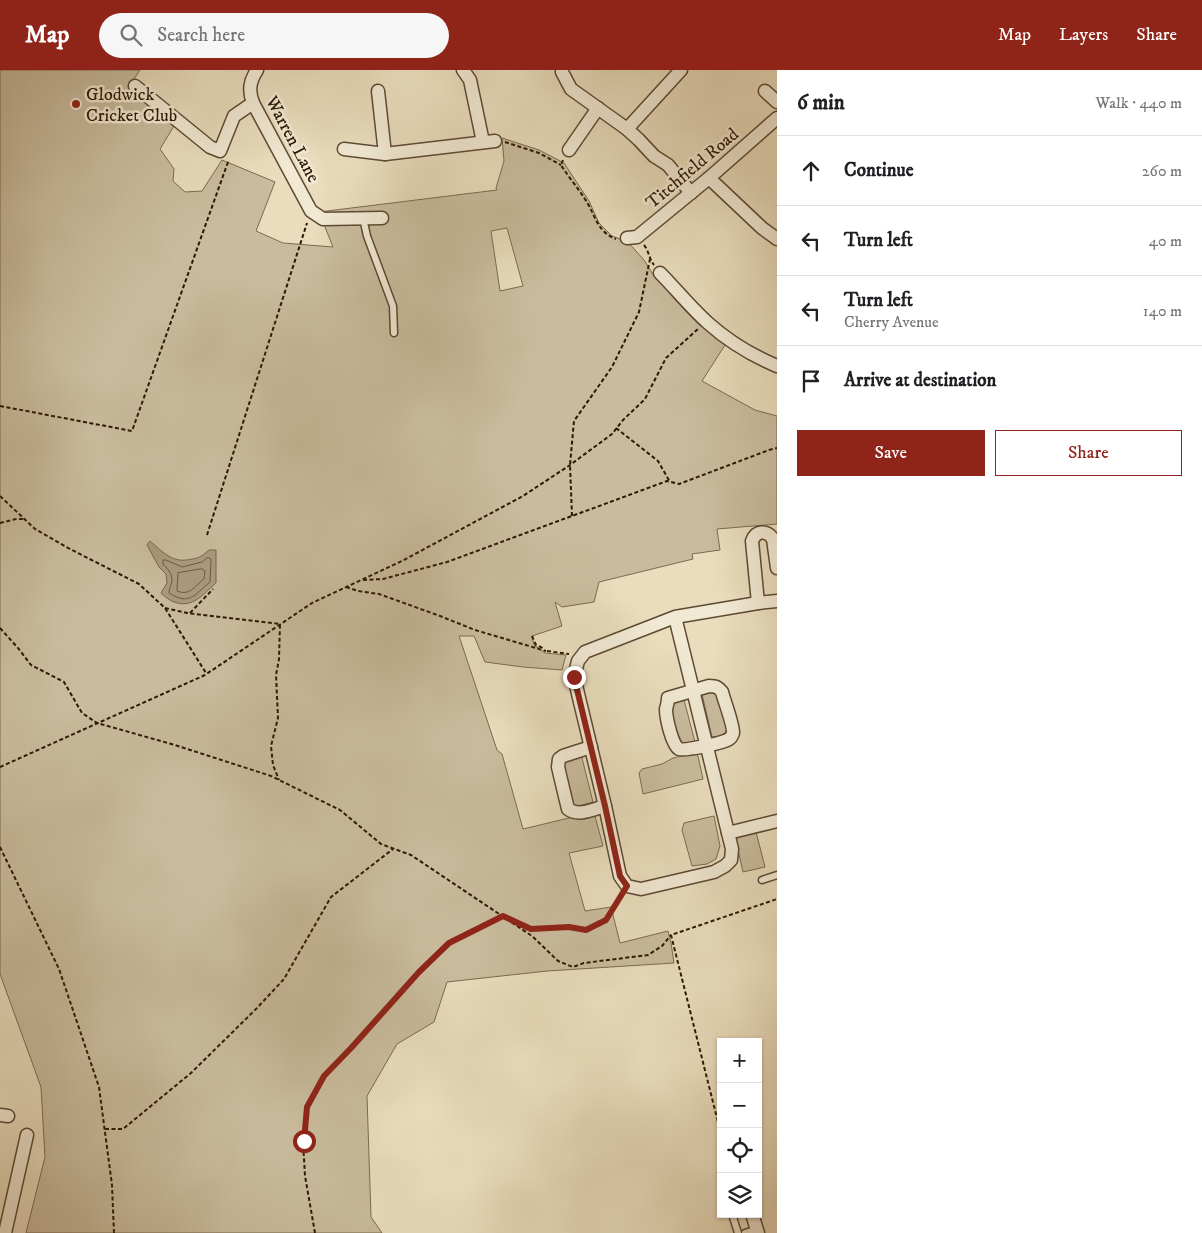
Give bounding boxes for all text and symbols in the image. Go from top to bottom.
search box [99,13,449,58]
text: Map [25,20,69,50]
icon: search [117,21,145,49]
text: Search here [157,24,245,47]
text: Map [998,24,1031,46]
text: Layers [1059,24,1108,46]
text: Share [1136,24,1177,46]
place label: Glodwick Cricket Club [86,84,177,127]
text: 6 min [797,90,845,116]
street label: Warren Lane [260,92,324,186]
text: Walk · 440 m [1096,93,1182,113]
marker: Glodwick Cricket Club [70,98,82,110]
street label: Titchfield Road [642,124,743,214]
icon: ahead [797,157,825,185]
text: Continue [844,159,914,182]
text: 260 m [1142,161,1182,181]
icon: left [797,227,825,255]
text: Turn left [844,229,913,252]
text: 40 m [1149,231,1182,251]
text: Turn left [844,289,913,312]
icon: left [797,297,825,325]
text: 140 m [1143,301,1182,321]
text: Cherry Avenue [844,312,939,332]
icon: arrive [797,367,825,395]
text: Arrive at destination [844,369,996,392]
button: Save [797,430,985,476]
button: Share [995,430,1182,476]
route end [563,666,586,689]
map controls [717,1038,762,1218]
button: + [717,1038,762,1083]
button: − [717,1083,762,1128]
button: locate [717,1128,762,1173]
route start [293,1130,316,1153]
button: layers [717,1173,762,1218]

